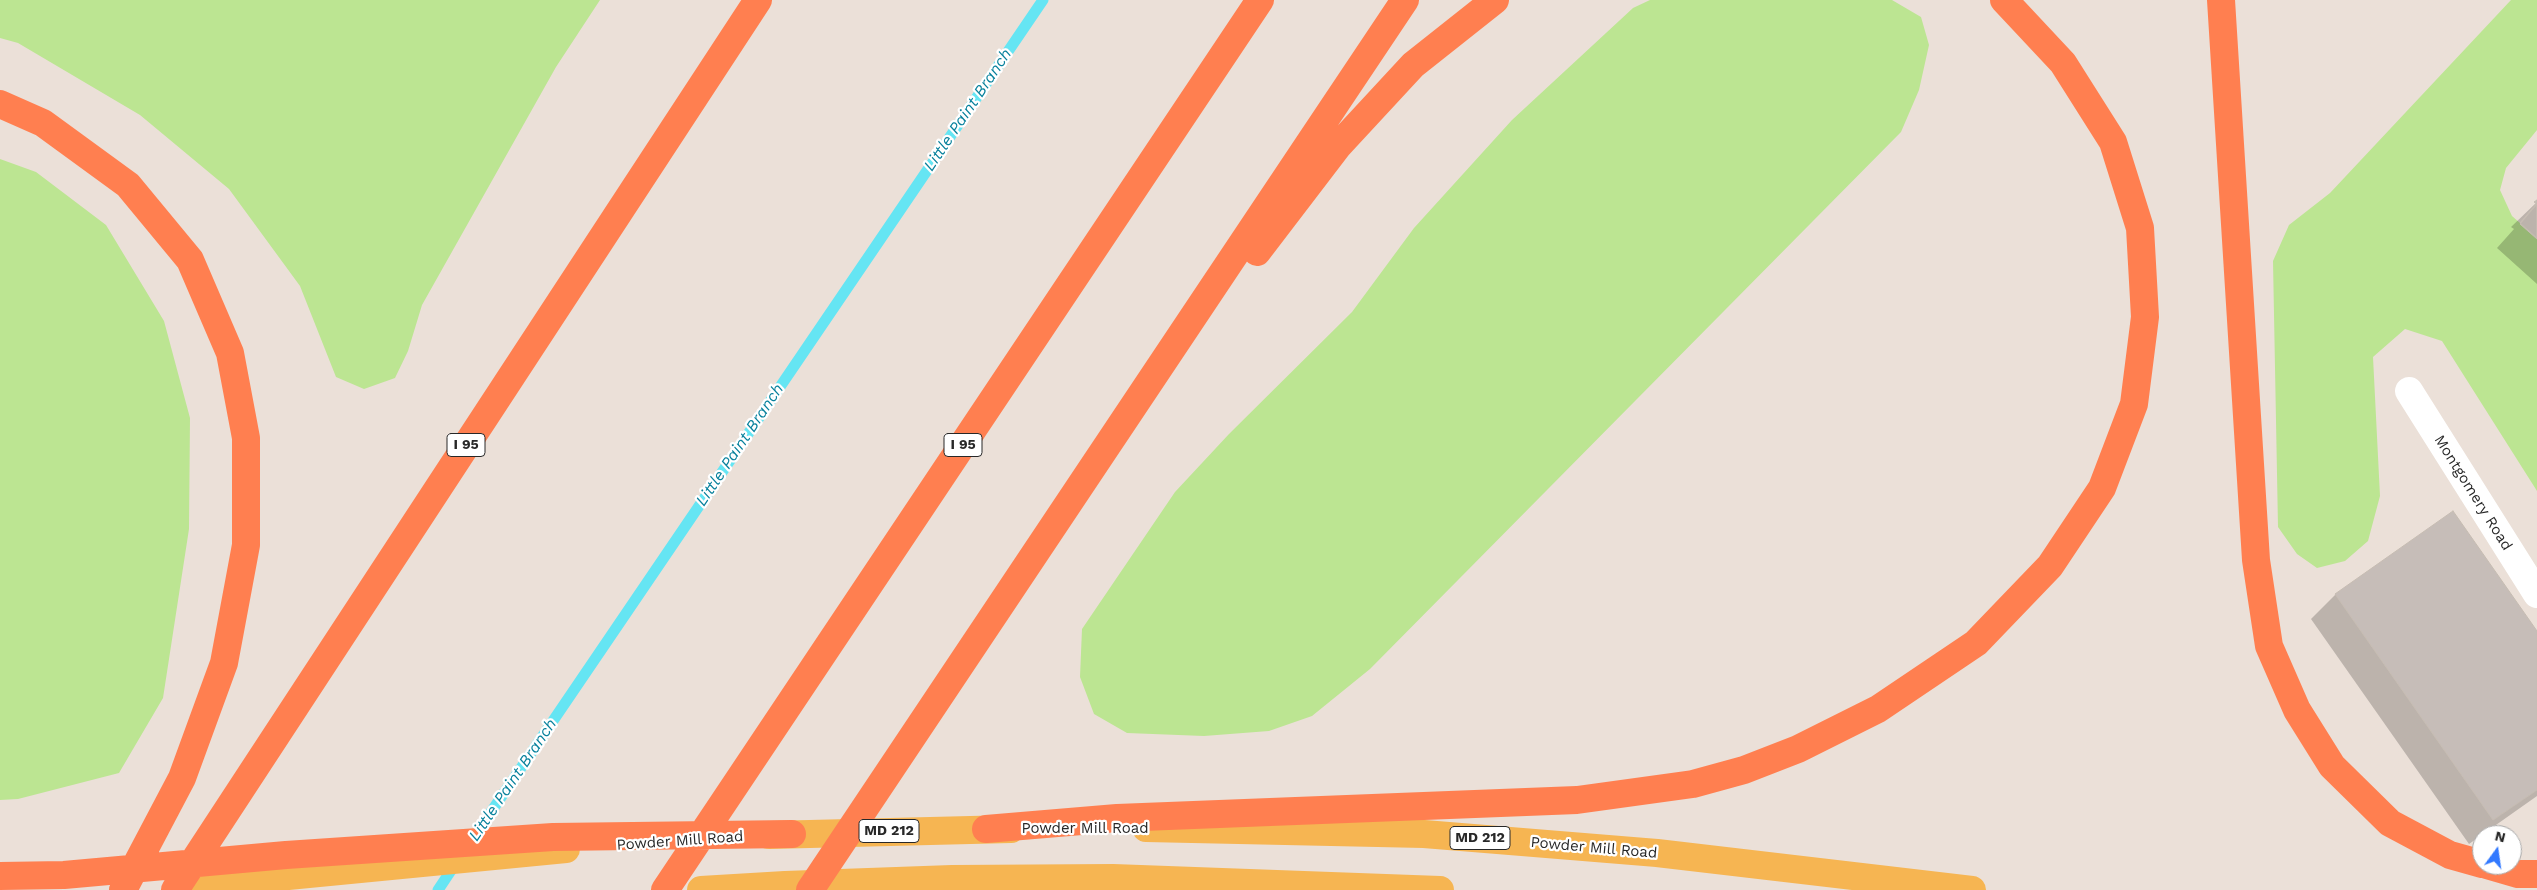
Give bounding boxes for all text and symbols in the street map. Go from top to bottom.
water label: Little Paint Branch [920,45,1016,175]
water label: Little Paint Branch [692,380,788,510]
street label: Montgomery Road [2430,432,2516,554]
road number: I 95 [447,434,485,456]
road number: I 95 [944,434,982,456]
water label: Little Paint Branch [465,715,561,845]
road number: MD 212 [859,819,919,842]
street label: Powder Mill Road [1021,820,1149,838]
north arrow [2472,825,2522,875]
road number: MD 212 [1450,826,1510,850]
text: N [2493,827,2507,845]
street label: Powder Mill Road [616,828,744,854]
street label: Powder Mill Road [1530,833,1658,863]

